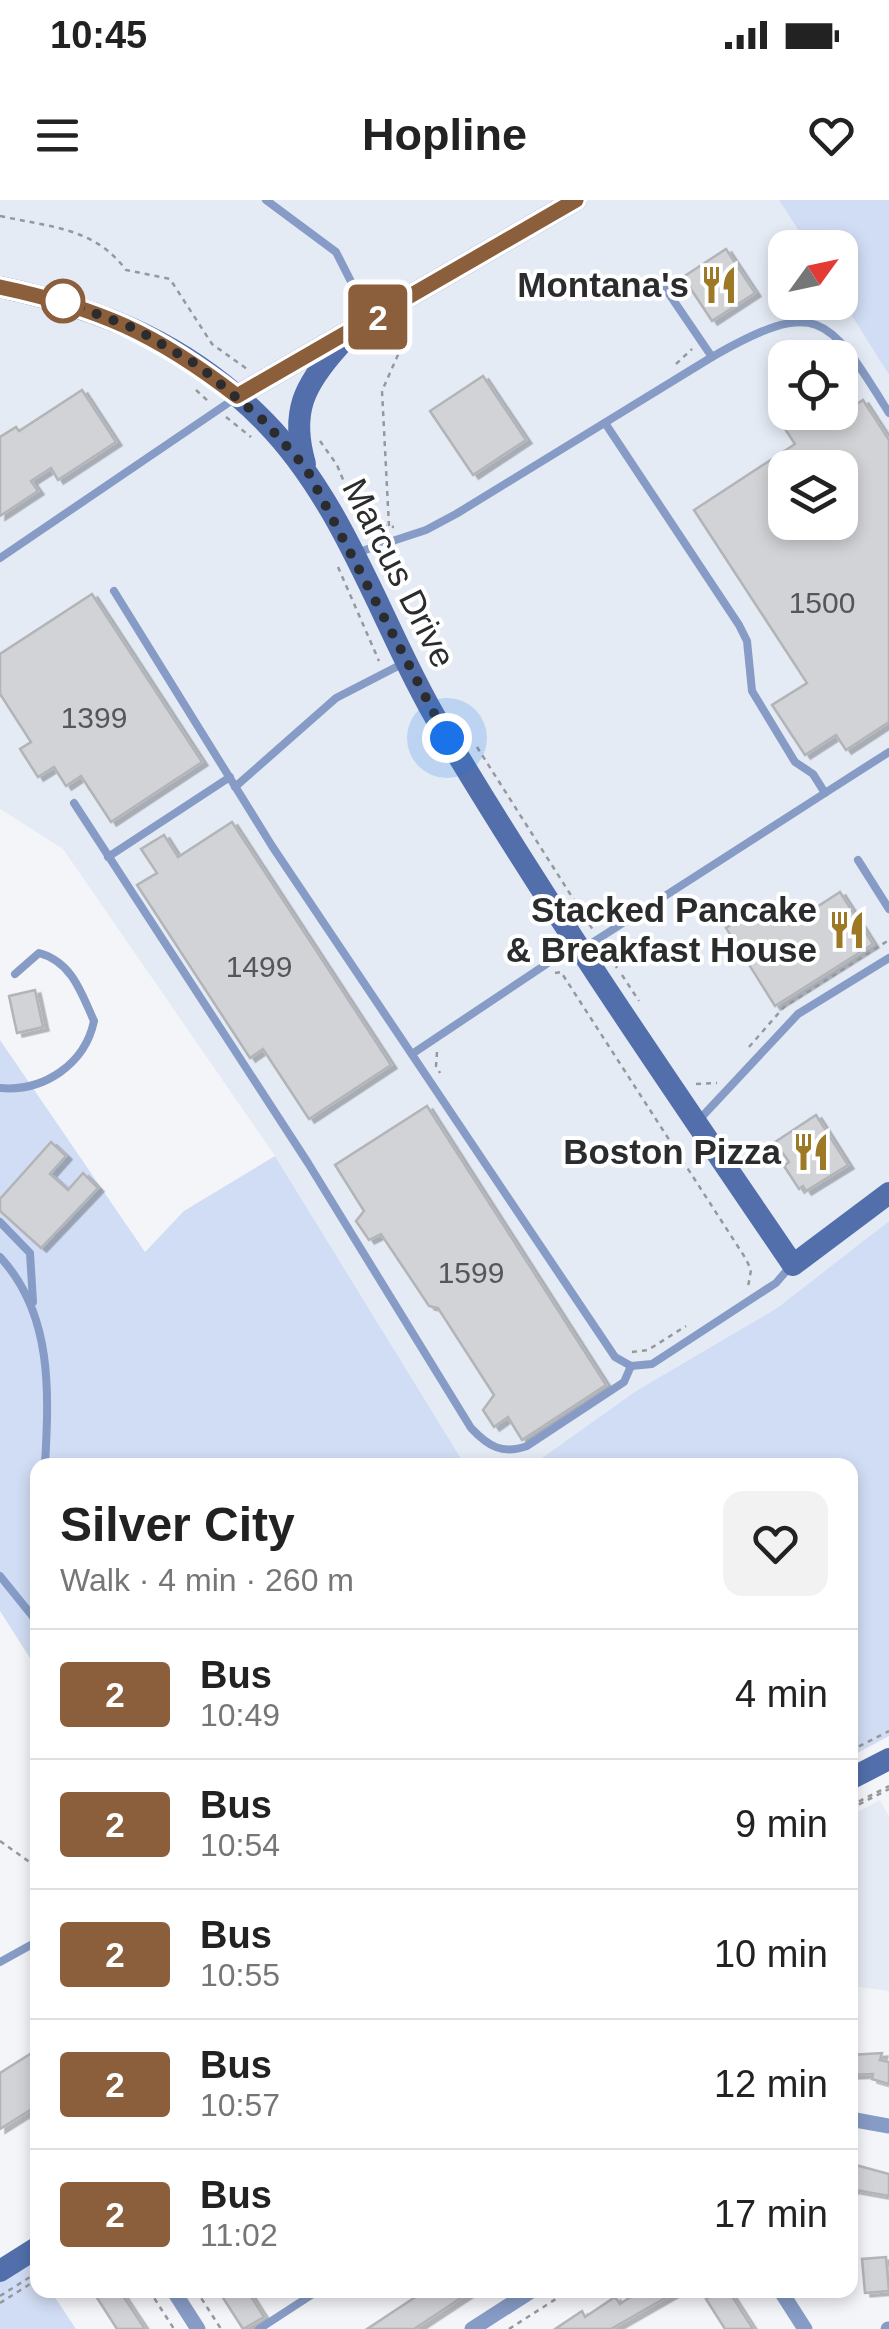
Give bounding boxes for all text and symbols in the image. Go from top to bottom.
text: 10:45 [50,14,147,56]
icon: menu [30,108,85,163]
icon: heart [804,108,859,163]
text: Hopline [362,109,527,160]
north arrow [768,230,858,320]
map controls [768,230,858,540]
restaurant icon: Montana's [698,264,740,306]
place label: Montana's [517,265,689,304]
unlabelled marker [42,280,84,322]
line badge: 2 [346,284,410,350]
text: 2 [368,298,388,337]
button: locate [768,340,858,430]
button: layers [768,450,858,540]
street label: Marcus Drive [335,472,464,673]
house number: 1500 [789,586,855,619]
house number: 1399 [61,701,127,734]
your location [422,713,472,763]
place label: Stacked Pancake & Breakfast House [506,890,817,969]
restaurant icon: Stacked Pancake & Breakfast House [826,909,868,951]
house number: 1499 [226,950,292,983]
restaurant icon: Boston Pizza [790,1131,832,1173]
place label: Boston Pizza [563,1132,782,1171]
house number: 1599 [438,1256,504,1289]
button: heart [723,1491,828,1596]
text: Silver City [60,1498,295,1551]
text: Walk · 4 min · 260 m [60,1562,354,1598]
text: Bus [200,1654,272,1696]
text: 4 min [735,1673,828,1715]
text: 2 [105,1675,125,1714]
text: 10:49 [200,1697,280,1733]
text: Bus [200,1784,272,1826]
text: 9 min [735,1803,828,1845]
text: 2 [105,1805,125,1844]
text: 10:54 [200,1827,280,1863]
text: Bus [200,1914,272,1956]
text: 10 min [714,1933,828,1975]
text: 2 [105,1935,125,1974]
text: 10:55 [200,1957,280,1993]
text: Bus [200,2044,272,2086]
text: 12 min [714,2063,828,2105]
text: 2 [105,2065,125,2104]
text: 10:57 [200,2087,280,2123]
text: Bus [200,2174,272,2216]
text: 17 min [714,2193,828,2235]
text: 2 [105,2195,125,2234]
text: 11:02 [200,2217,278,2253]

